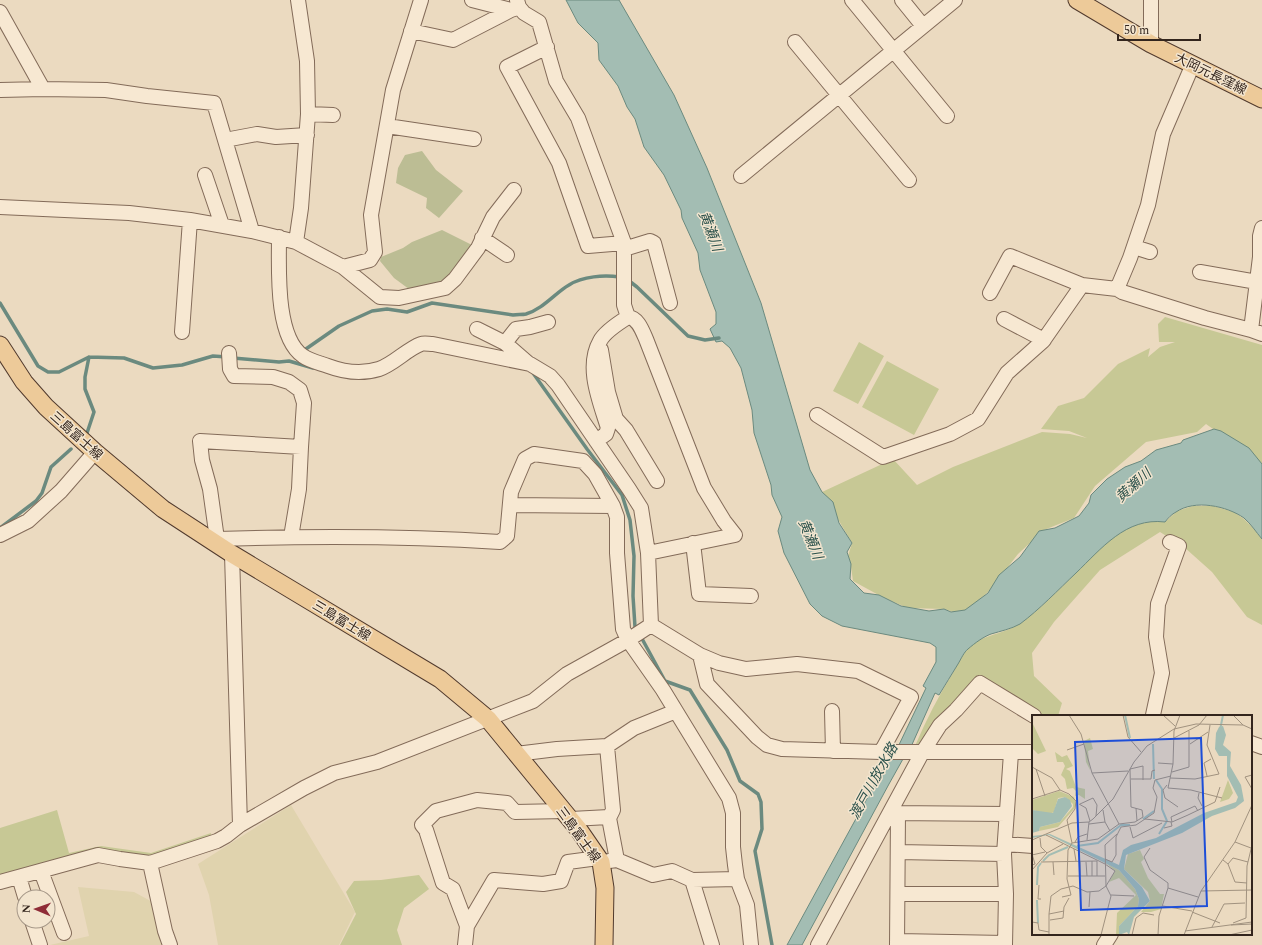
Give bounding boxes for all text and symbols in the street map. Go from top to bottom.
scale bar [1118,16,1200,42]
text: 50 m [1124,21,1149,40]
street label: 大岡元長窪線 [1171,48,1250,100]
water label: 黄瀬川 [693,208,729,256]
street label: 三島富士線 [45,407,107,465]
water label: 黄瀬川 [1111,462,1157,507]
water label: 黄瀬川 [793,516,829,564]
street label: 三島富士線 [308,596,374,646]
inset map [1032,715,1252,935]
water label: 渡戸川放水路 [844,739,903,823]
street label: 三島富士線 [551,802,605,867]
north arrow [16,889,56,929]
text: N [18,904,35,913]

